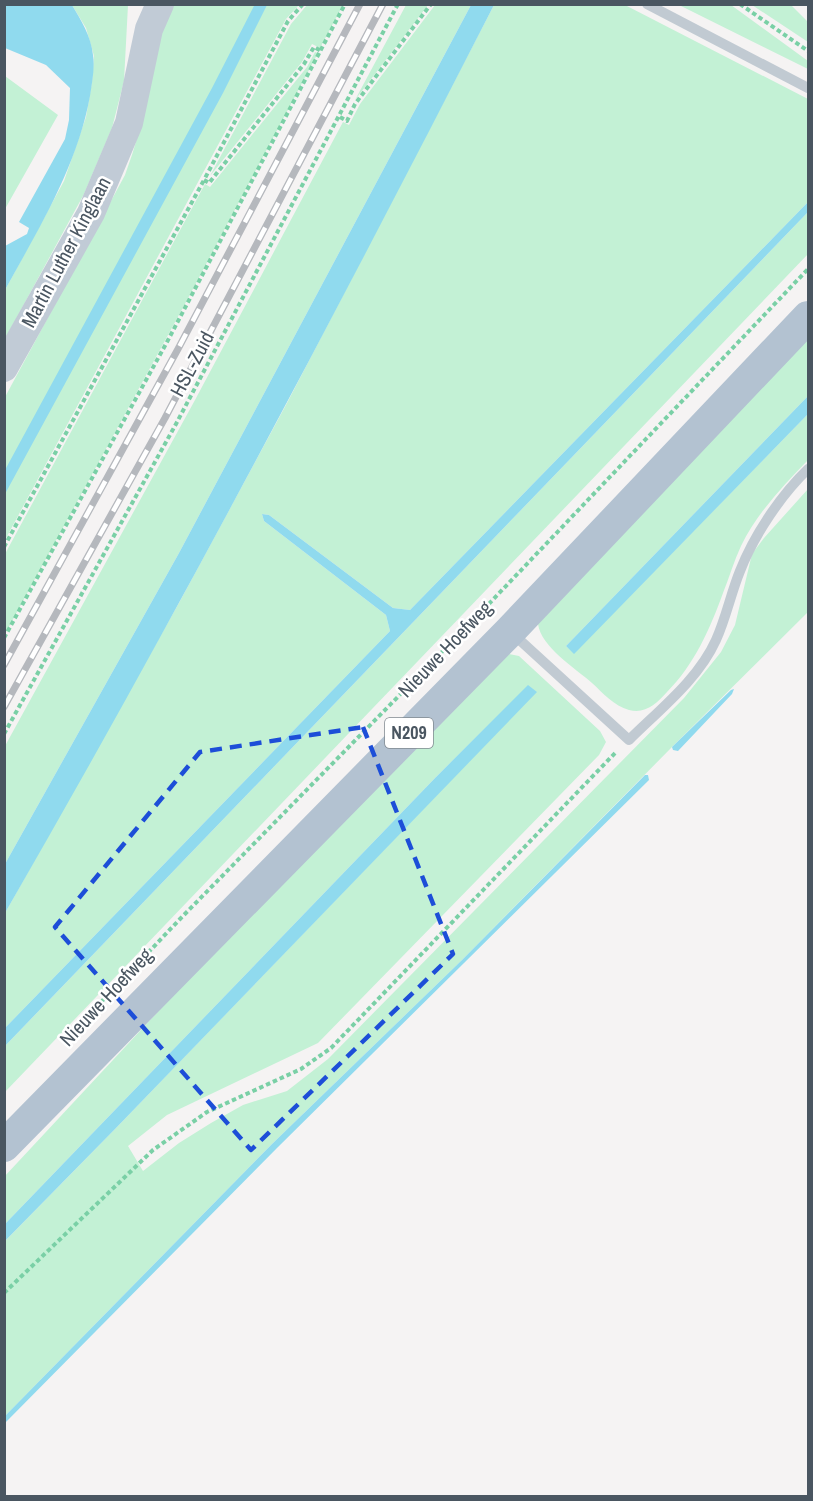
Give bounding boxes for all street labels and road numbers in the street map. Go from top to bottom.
street label: Martin Luther Kinglaan [14,172,117,332]
street label: HSL-Zuid [163,326,220,401]
street label: Nieuwe Hoefweg [392,594,498,703]
road number: N209 [385,718,433,748]
street label: Nieuwe Hoefweg [53,942,158,1052]

